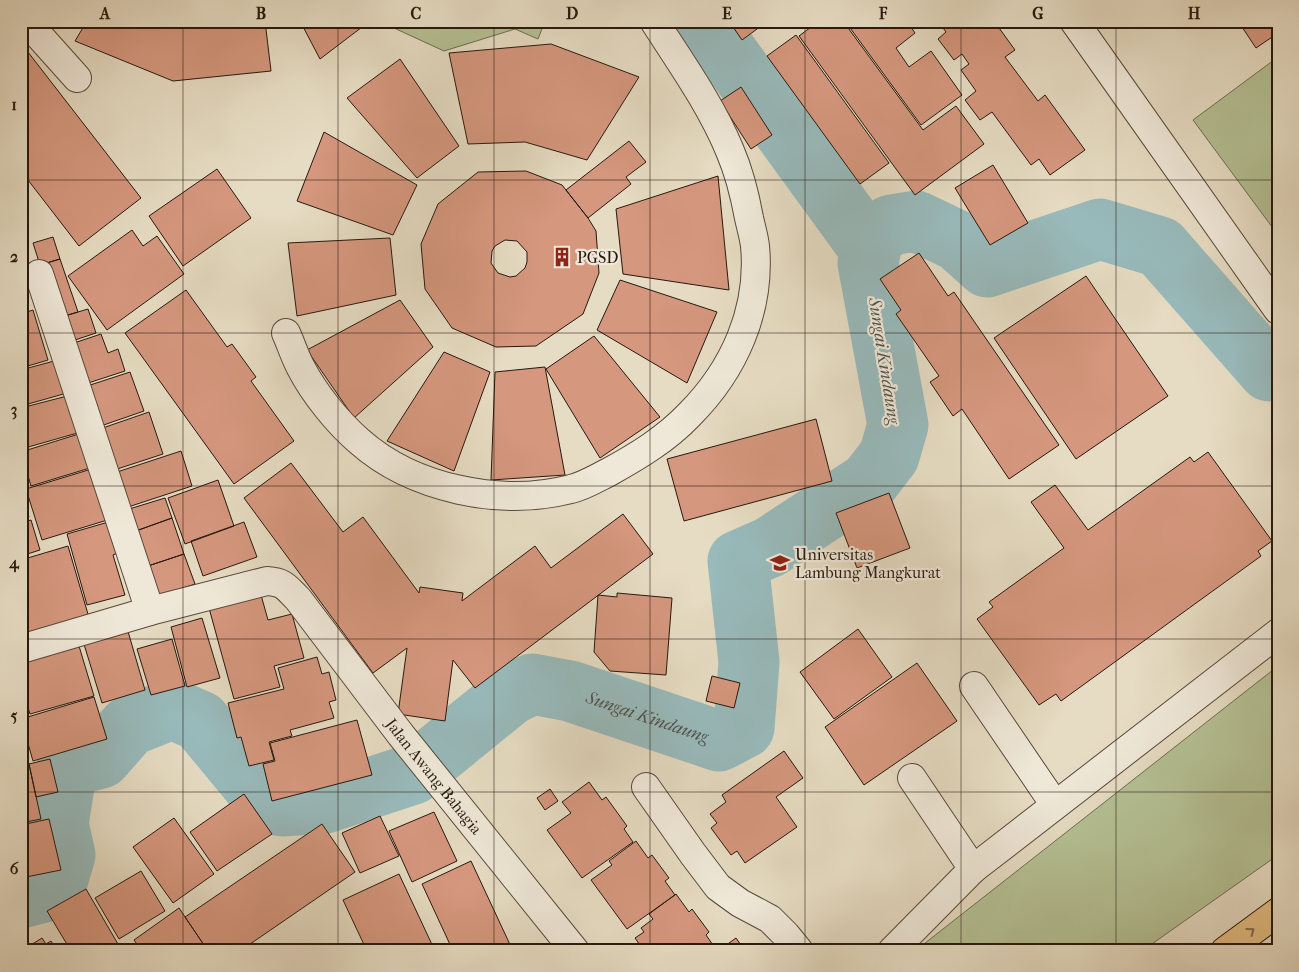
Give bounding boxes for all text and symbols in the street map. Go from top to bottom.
text: A [99,4,111,23]
text: B [256,4,266,23]
text: C [411,4,422,23]
text: D [566,4,578,23]
text: E [722,4,732,23]
text: F [878,4,888,23]
text: G [1032,4,1044,23]
text: H [1188,4,1201,23]
text: 1 [11,95,17,114]
building icon: PGSD [551,246,573,268]
text: 2 [10,247,18,266]
place label: PGSD [577,248,618,267]
water label: Sungai Kindaung [863,295,905,427]
text: 3 [11,400,17,420]
place label: Universitas Lambung Mangkurat [795,545,941,582]
school or university icon: Universitas Lambung Mangkurat [769,552,791,574]
text: 4 [8,553,20,573]
water label: Sungai Kindaung [582,686,712,748]
text: 5 [11,706,18,725]
street label: Jalan Awang Bahagia [381,713,487,838]
text: 6 [10,859,19,878]
one-way arrow [1245,929,1254,937]

